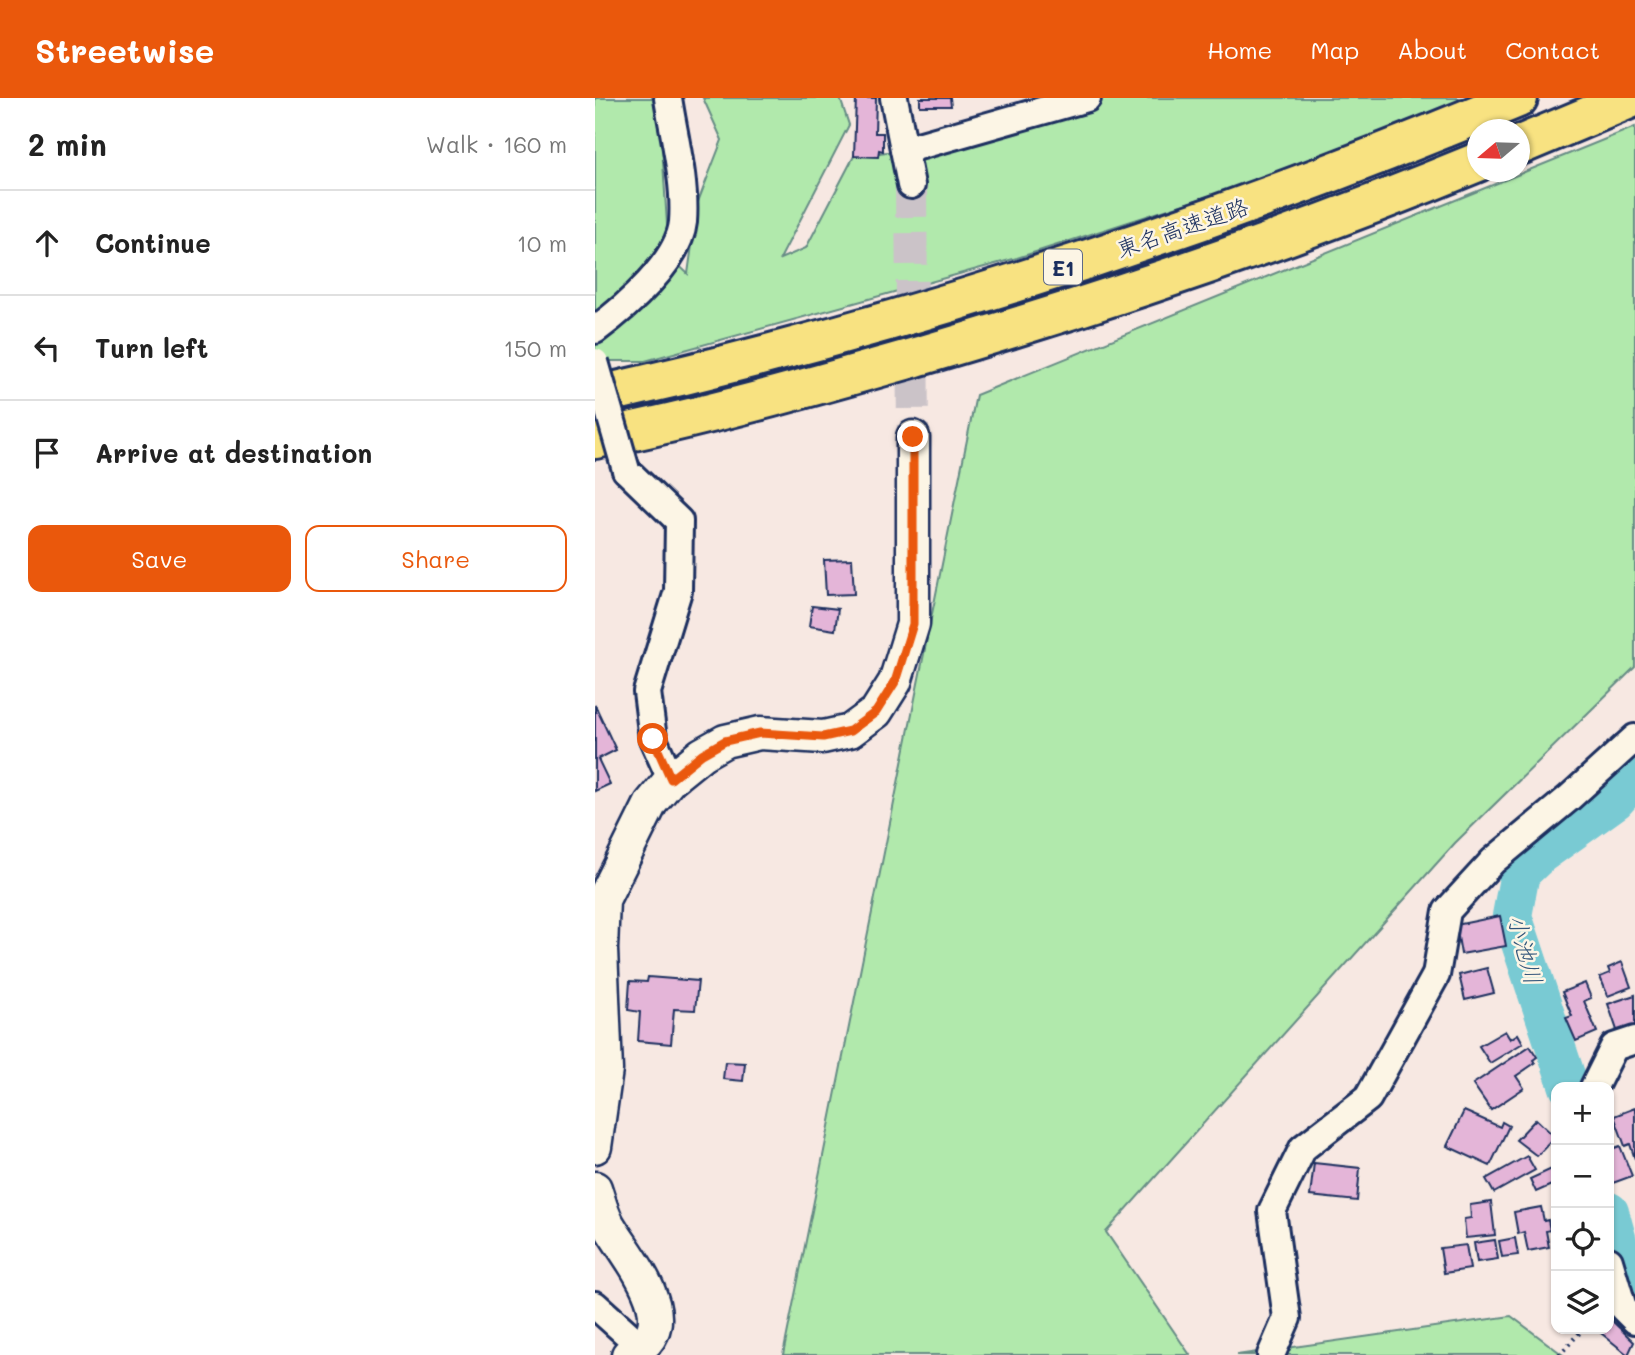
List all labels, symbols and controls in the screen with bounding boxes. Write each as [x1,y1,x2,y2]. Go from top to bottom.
text: Streetwise [35,28,214,71]
text: Home [1207,34,1272,65]
text: Map [1310,34,1359,65]
text: About [1397,34,1467,65]
text: Contact [1505,34,1600,65]
north arrow [1467,119,1530,182]
text: 2 min [28,124,107,164]
text: Walk · 160 m [426,129,567,159]
street label: 東名高速道路 [1112,190,1252,264]
icon: ahead [28,224,66,262]
text: Continue [95,226,211,260]
text: 10 m [517,228,567,258]
road number: E1 [1044,250,1082,284]
icon: left [28,329,66,367]
text: Turn left [95,331,208,365]
text: 150 m [503,333,567,363]
route end [897,421,928,452]
icon: arrive [28,434,66,472]
text: Arrive at destination [95,436,372,470]
button: Save [28,525,291,592]
button: Share [305,525,567,592]
route start [637,723,668,754]
water label: 小池川 [1502,910,1550,988]
map controls [1551,1082,1614,1334]
button: + [1551,1082,1614,1145]
button: − [1551,1145,1614,1208]
button: locate [1551,1208,1614,1271]
button: layers [1551,1271,1614,1334]

